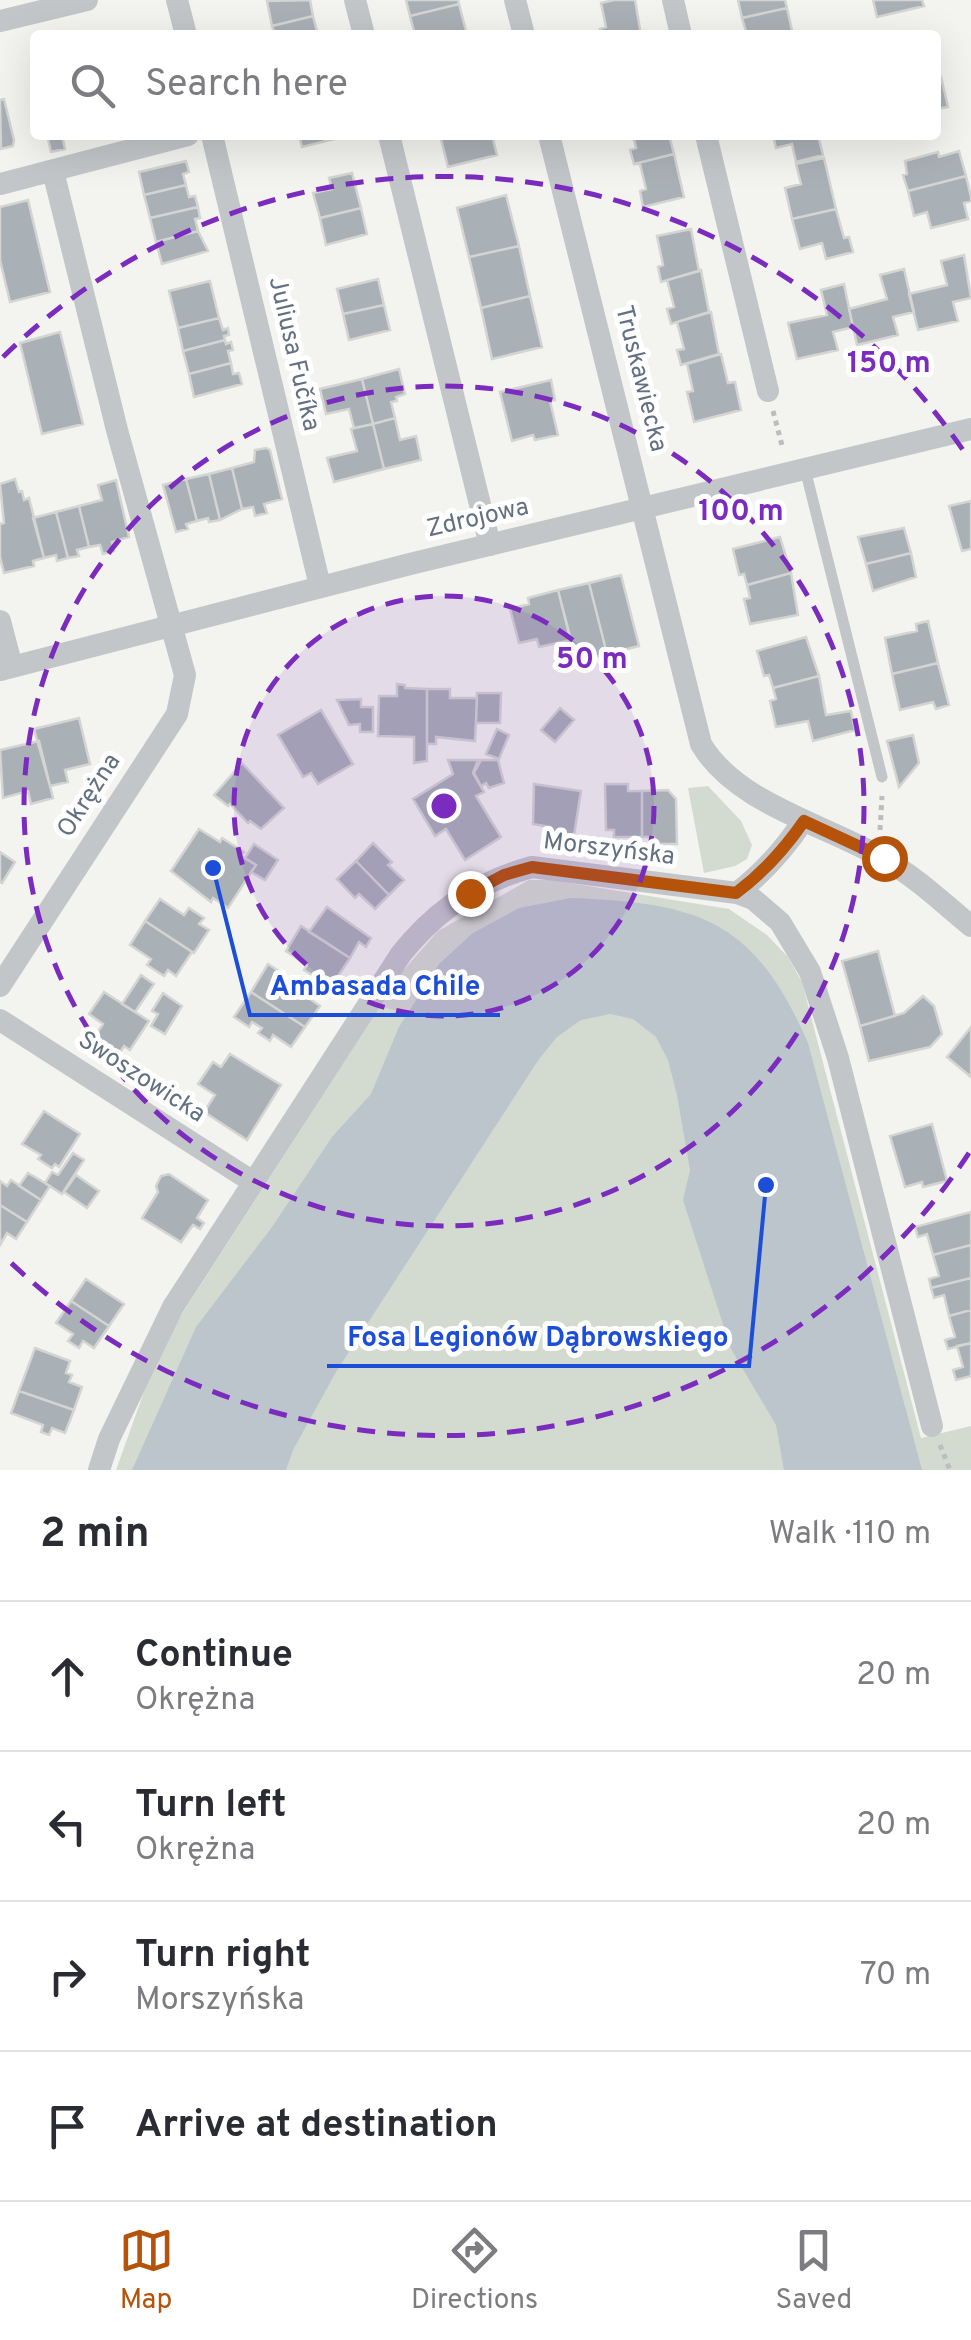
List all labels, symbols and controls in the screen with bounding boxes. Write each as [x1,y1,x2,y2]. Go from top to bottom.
search box [30,30,941,140]
icon: search [65,58,120,113]
text: Search here [145,61,348,110]
street label: Juliusa Fučíka [260,274,326,434]
street label: Truskawiecka [606,303,674,455]
text: 150 m [847,346,931,383]
street label: Zdrojowa [424,492,532,546]
text: 100 m [698,494,784,531]
text: 50 m [556,642,628,679]
street label: Okrężna [51,748,129,844]
centre of rings [426,788,462,824]
street label: Morszyńska [541,826,677,874]
route start [862,836,908,882]
route end [448,871,494,917]
callout: Ambasada Chile [250,957,500,1015]
text: Ambasada Chile [270,970,480,1006]
street label: Swoszowicka [71,1025,211,1131]
callout: Fosa Legionów Dąbrowskiego [327,1308,749,1366]
text: Fosa Legionów Dąbrowskiego [347,1321,729,1357]
text: 2 min [40,1509,150,1562]
text: Walk · 110 m [769,1515,931,1555]
text: Continue [135,1632,293,1681]
icon: ahead [40,1649,95,1704]
text: 20 m [856,1656,931,1696]
text: Okrężna [135,1681,255,1721]
text: Turn left [135,1782,287,1831]
icon: left [40,1799,95,1854]
text: 20 m [856,1806,931,1846]
text: Okrężna [135,1831,255,1871]
text: Turn right [135,1932,310,1981]
icon: right [40,1949,95,2004]
text: 70 m [860,1956,931,1996]
text: Morszyńska [135,1981,304,2021]
icon: arrive [40,2099,95,2154]
text: Arrive at destination [135,2102,498,2151]
tab: Map [119,2223,174,2319]
tab: Directions [411,2223,538,2319]
tab: Saved [775,2223,852,2319]

